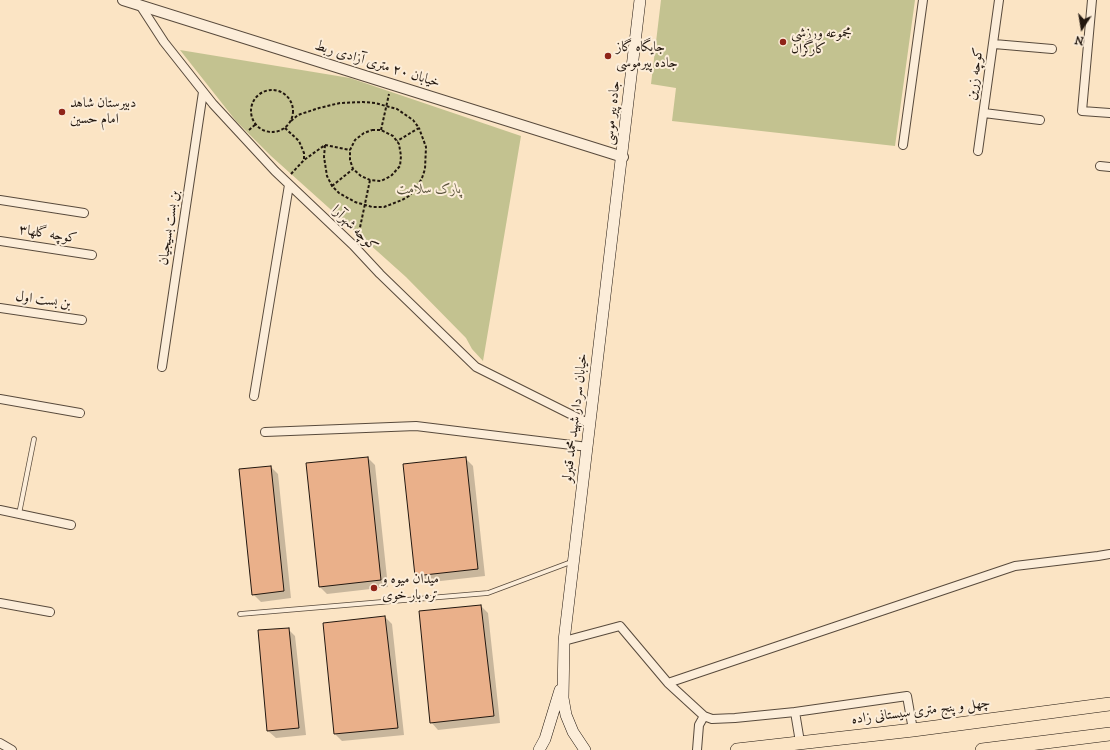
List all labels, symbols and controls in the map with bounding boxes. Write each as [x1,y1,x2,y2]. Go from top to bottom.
north arrow [1062,8,1102,48]
place label: مجموعه ورزشی کارگران [791,26,852,58]
text: N [1074,32,1085,48]
marker: مجموعه ورزشی کارگران [778,37,788,47]
street label: خیابان ۲۰ متری آزادی ربط [312,38,442,92]
place label: جایگاه گاز جاده پیرموسی [616,40,678,72]
street label: کوچه زرین [964,47,988,101]
marker: جایگاه گاز جاده پیرموسی [603,51,613,61]
street label: جاده پیر موسی [601,80,625,146]
place label: دبیرستان شاهد امام حسین [70,96,136,128]
marker: دبیرستان شاهد امام حسین [57,107,67,117]
park label: پارک سلامت [397,182,461,198]
street label: بن بست بسیجیان [156,189,184,267]
street label: کوچه شهرآرا [327,202,381,256]
street label: کوچه گلها۳ [18,222,78,248]
street label: بن بست اول [14,289,72,313]
street label: خیابان سردار شهید محمد قنبرلو [560,353,592,483]
place label: میدان میوه و تره بار خوی [382,572,439,604]
marker: میدان میوه و تره بار خوی [369,583,379,593]
street label: چهل و پنج متری سیستانی زاده [851,695,991,729]

